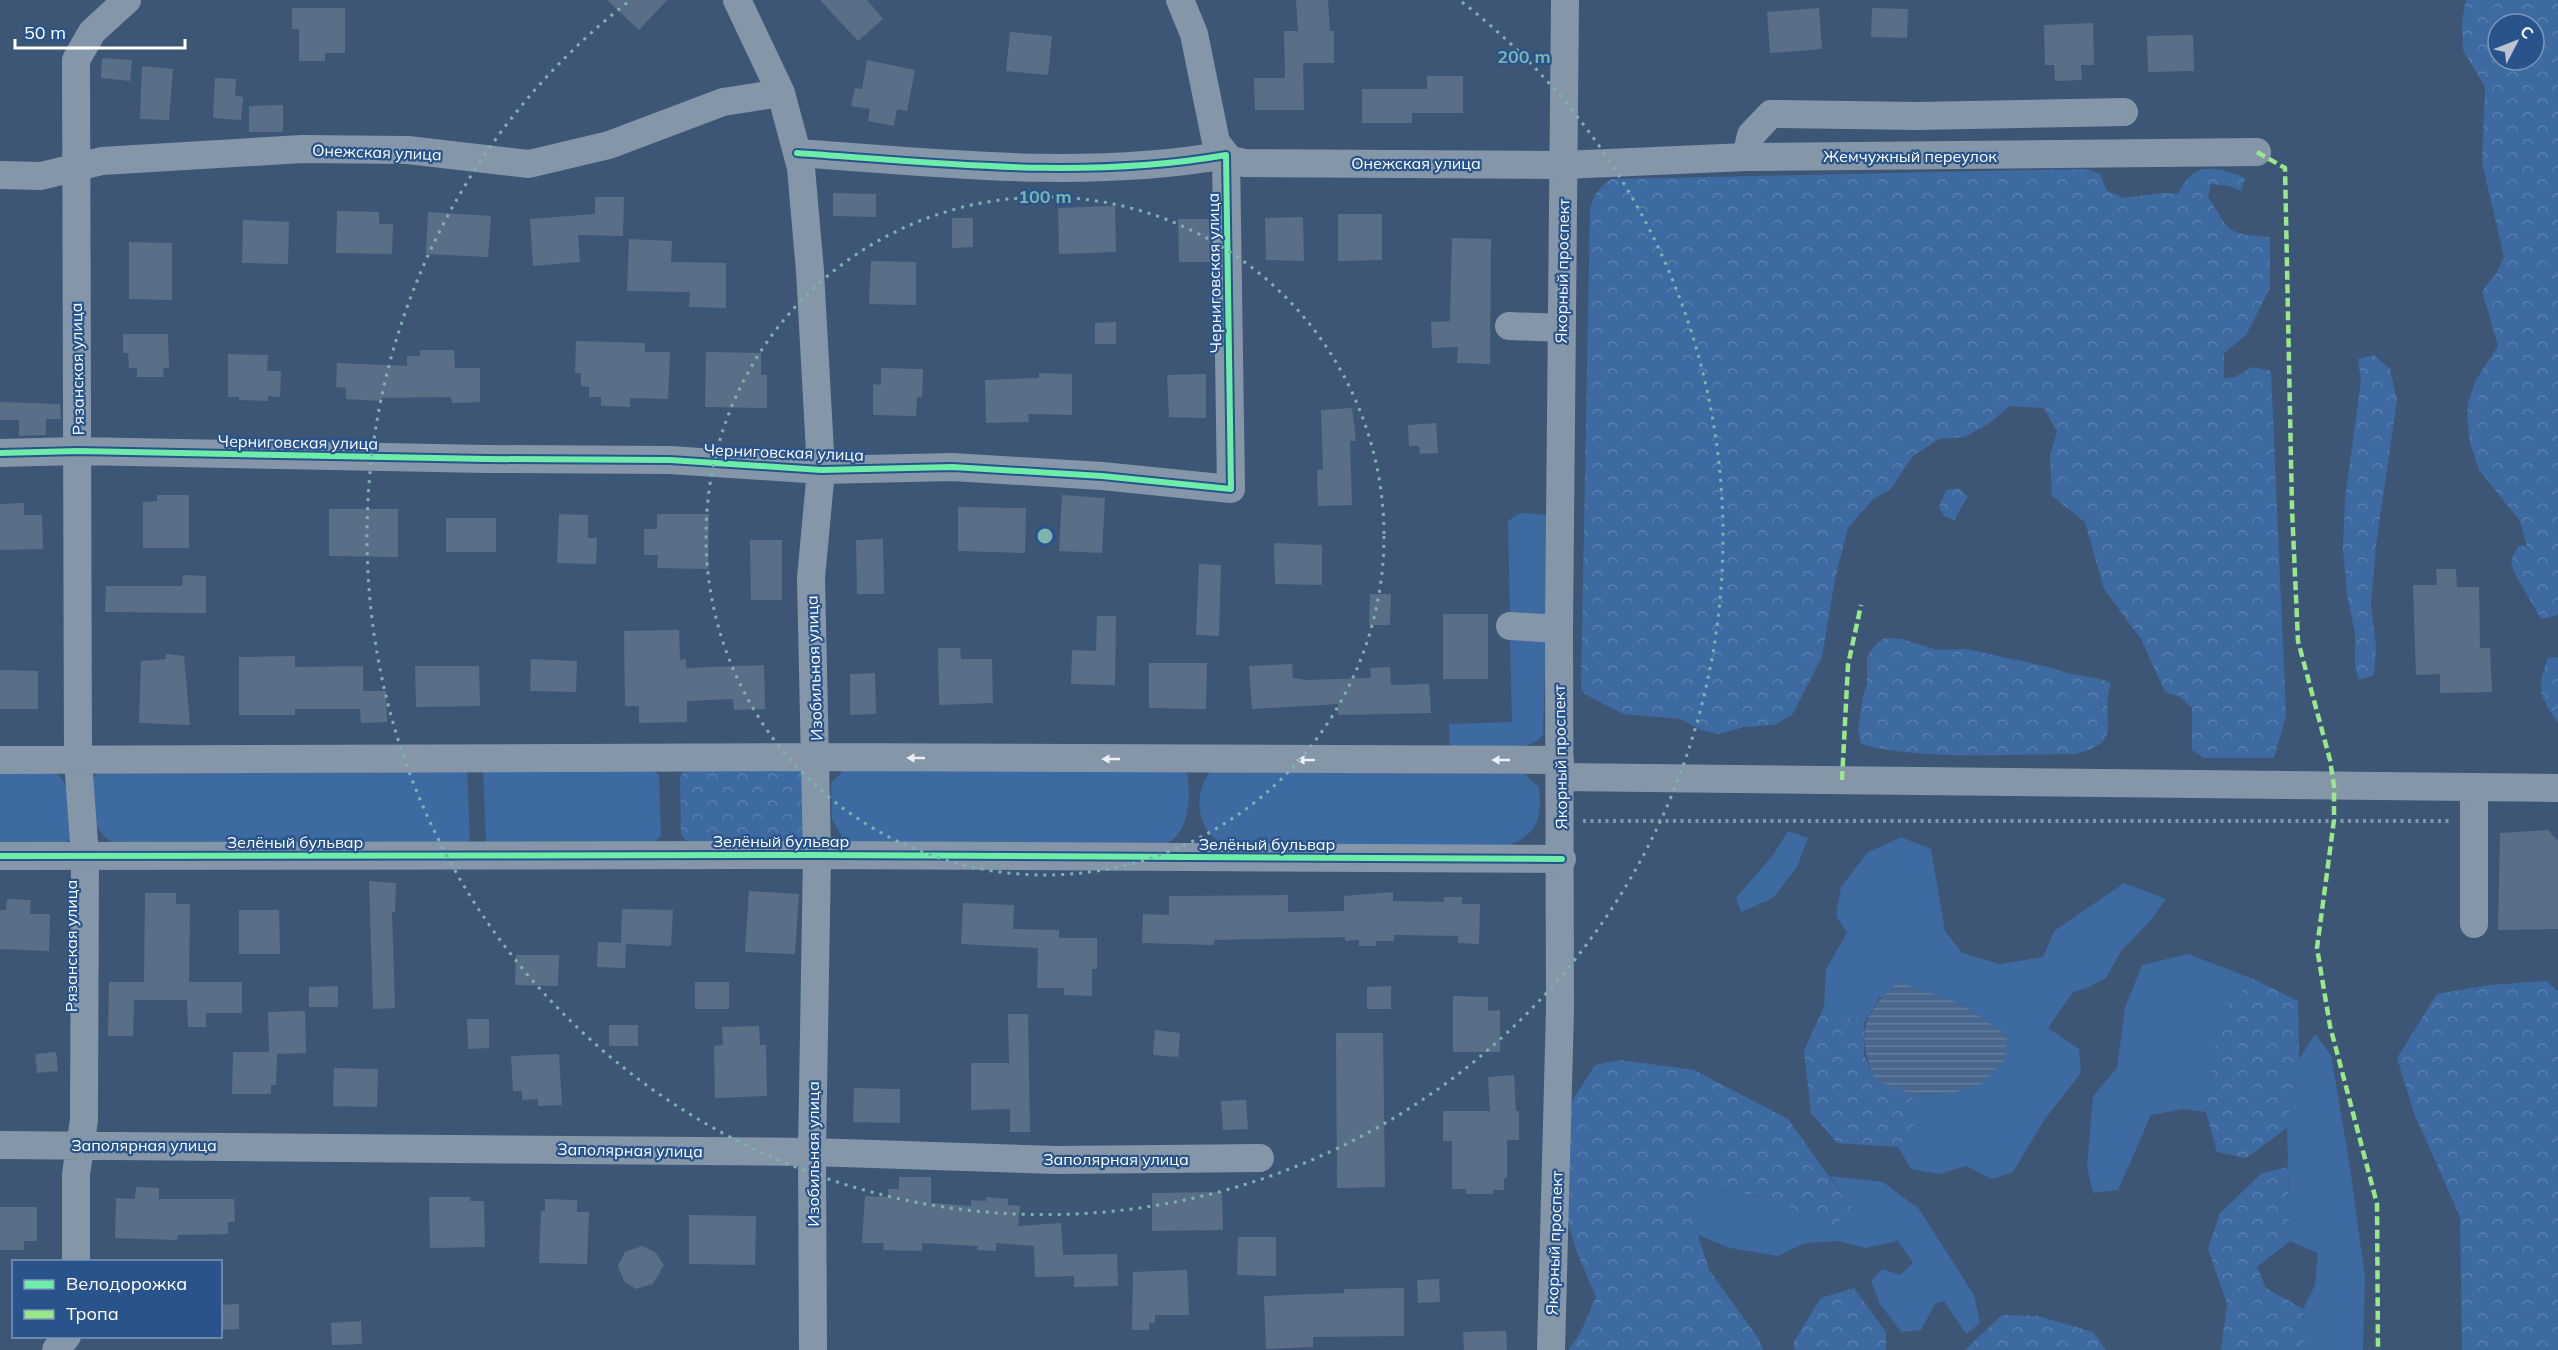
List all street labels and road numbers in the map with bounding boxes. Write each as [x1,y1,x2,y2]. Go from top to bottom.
street label: Онежская улица [312,140,442,164]
street label: Жемчужный переулок [1823,146,1997,166]
street label: Онежская улица [1351,153,1481,173]
street label: Черниговская улица [1203,193,1225,353]
street label: Якорный проспект [1551,198,1573,344]
street label: Рязанская улица [66,302,88,436]
street label: Черниговская улица [218,431,378,453]
street label: Черниговская улица [704,439,864,465]
street label: Изобильная улица [801,595,827,741]
street label: Якорный проспект [1549,684,1571,830]
street label: Зелёный бульвар [713,831,849,851]
street label: Зелёный бульвар [227,832,363,852]
street label: Зелёный бульвар [1199,834,1335,854]
street label: Рязанская улица [61,880,81,1012]
street label: Изобильная улица [803,1081,823,1227]
street label: Заполярная улица [71,1135,217,1155]
street label: Заполярная улица [557,1139,703,1161]
street label: Заполярная улица [1043,1149,1189,1169]
street label: Якорный проспект [1541,1170,1567,1316]

